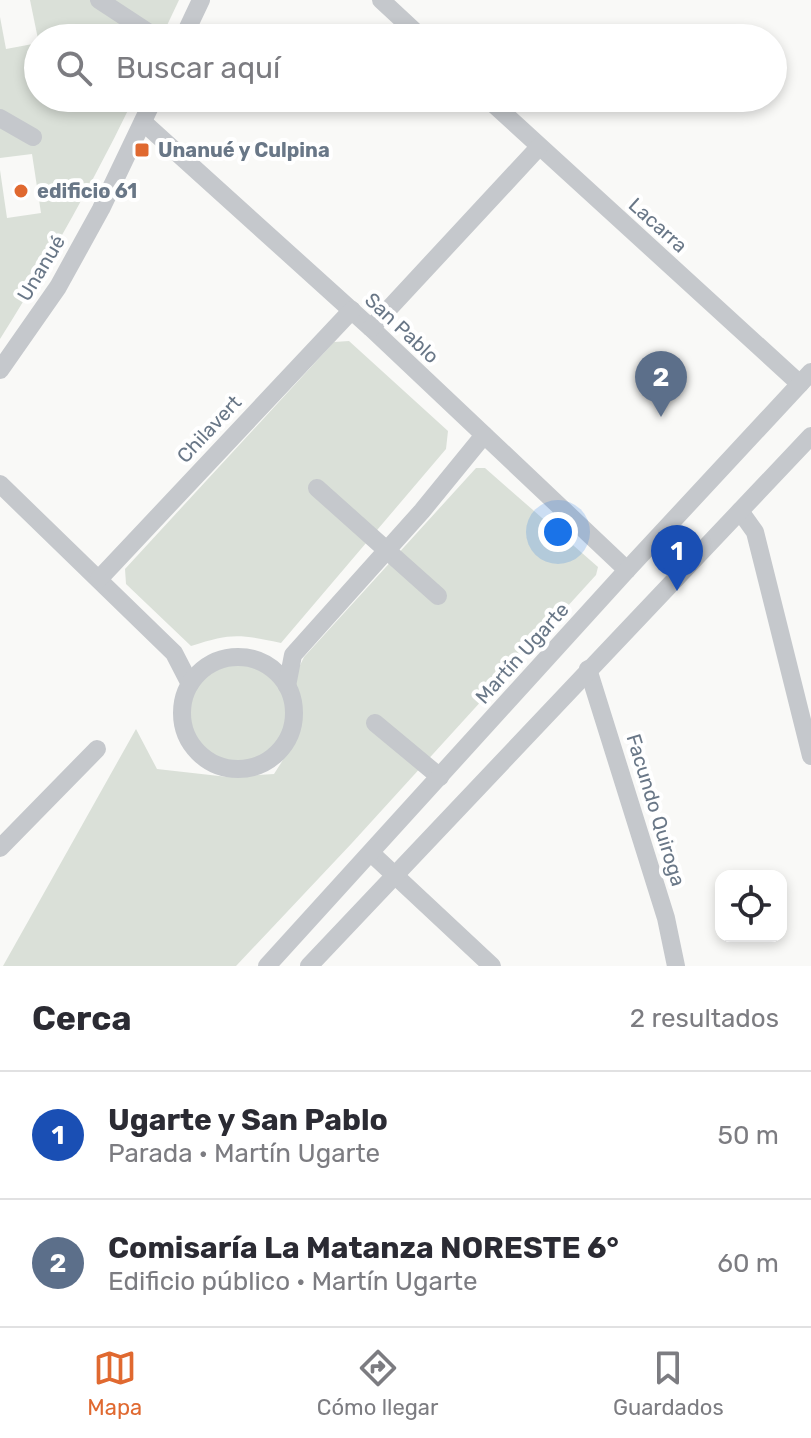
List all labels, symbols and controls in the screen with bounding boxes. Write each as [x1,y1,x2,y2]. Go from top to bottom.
search box [24,24,787,112]
icon: search [52,46,96,90]
text: Buscar aquí [116,50,280,86]
place label: Unanué y Culpina [158,138,330,162]
marker: Unanué y Culpina [133,141,151,159]
place label: edificio 61 [37,179,137,203]
marker: edificio 61 [12,182,30,200]
street label: Lacarra [624,193,692,257]
street label: Unanué [12,231,70,305]
street label: San Pablo [360,288,444,368]
pin: 2 [635,351,687,417]
street label: Chilavert [172,390,246,468]
your location [538,512,578,552]
pin: 1 [651,525,703,591]
street label: Martín Ugarte [470,597,574,709]
street label: Facundo Quiroga [621,731,691,889]
map controls [715,870,787,942]
button: locate [715,870,787,942]
text: Cerca [32,998,131,1039]
text: 2 resultados [630,1003,779,1034]
text: Ugarte y San Pablo [108,1102,388,1138]
text: 1 [52,1120,64,1151]
text: 50 m [718,1120,779,1151]
text: Parada · Martín Ugarte [108,1138,380,1169]
text: Comisaría La Matanza NORESTE 6° [108,1230,619,1266]
text: 2 [50,1248,66,1279]
text: 60 m [717,1248,779,1279]
text: Edificio público · Martín Ugarte [108,1266,478,1297]
tab: Mapa [87,1346,142,1421]
tab: Cómo llegar [317,1346,438,1421]
tab: Guardados [613,1346,724,1421]

